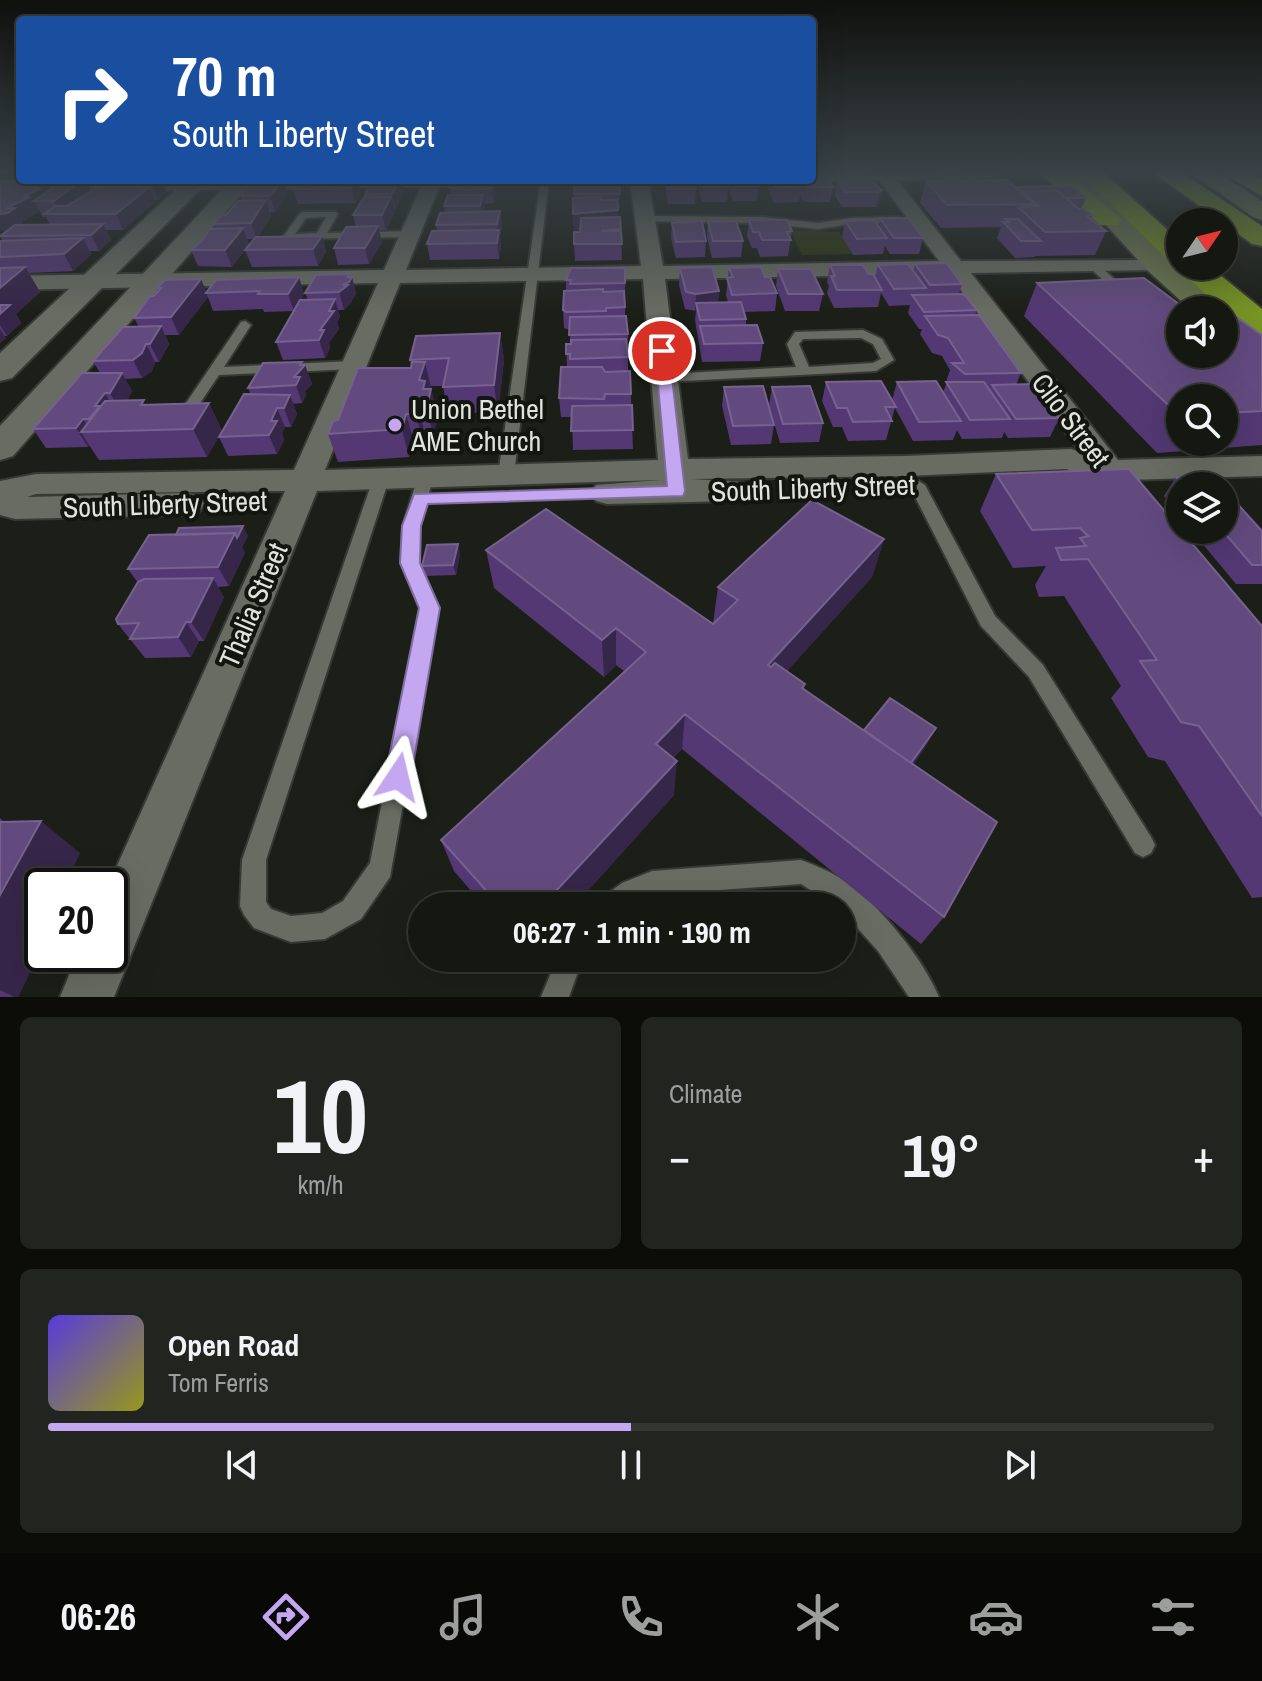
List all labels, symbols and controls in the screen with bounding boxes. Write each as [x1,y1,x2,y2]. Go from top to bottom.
text: 70 m [172,38,277,113]
icon: right [40,48,144,152]
text: South Liberty Street [172,110,435,158]
north arrow [1166,208,1238,280]
map controls [1166,208,1238,544]
button: sound [1166,296,1238,368]
pin [628,317,696,385]
icon: arrive [640,329,684,373]
street label: Clio Street [1023,365,1119,475]
button: search [1166,384,1238,456]
place label: Union Bethel AME Church [410,390,544,460]
marker: Union Bethel AME Church [386,416,404,434]
street label: South Liberty Street [710,465,916,511]
button: layers [1166,472,1238,544]
street label: South Liberty Street [62,481,268,527]
street label: Thalia Street [210,537,296,673]
position arrow [356,735,440,819]
speed limit sign: 20 [24,868,128,972]
text: 06:27 · 1 min · 190 m [513,912,751,952]
text: 10 [273,1045,368,1185]
text: Climate [669,1076,742,1111]
text: 19° [902,1115,981,1196]
text: − [669,1126,690,1186]
text: + [1193,1126,1214,1186]
text: km/h [297,1167,344,1202]
text: Open Road [168,1325,299,1365]
text: Tom Ferris [168,1365,269,1400]
icon: previous [220,1443,264,1487]
icon: pause [609,1443,653,1487]
icon: next [998,1443,1042,1487]
icon: directions [258,1589,314,1645]
icon: music [435,1589,491,1645]
icon: phone [613,1589,669,1645]
icon: climate [790,1589,846,1645]
icon: car [968,1589,1024,1645]
icon: filters [1145,1589,1201,1645]
text: 06:26 [61,1593,136,1641]

